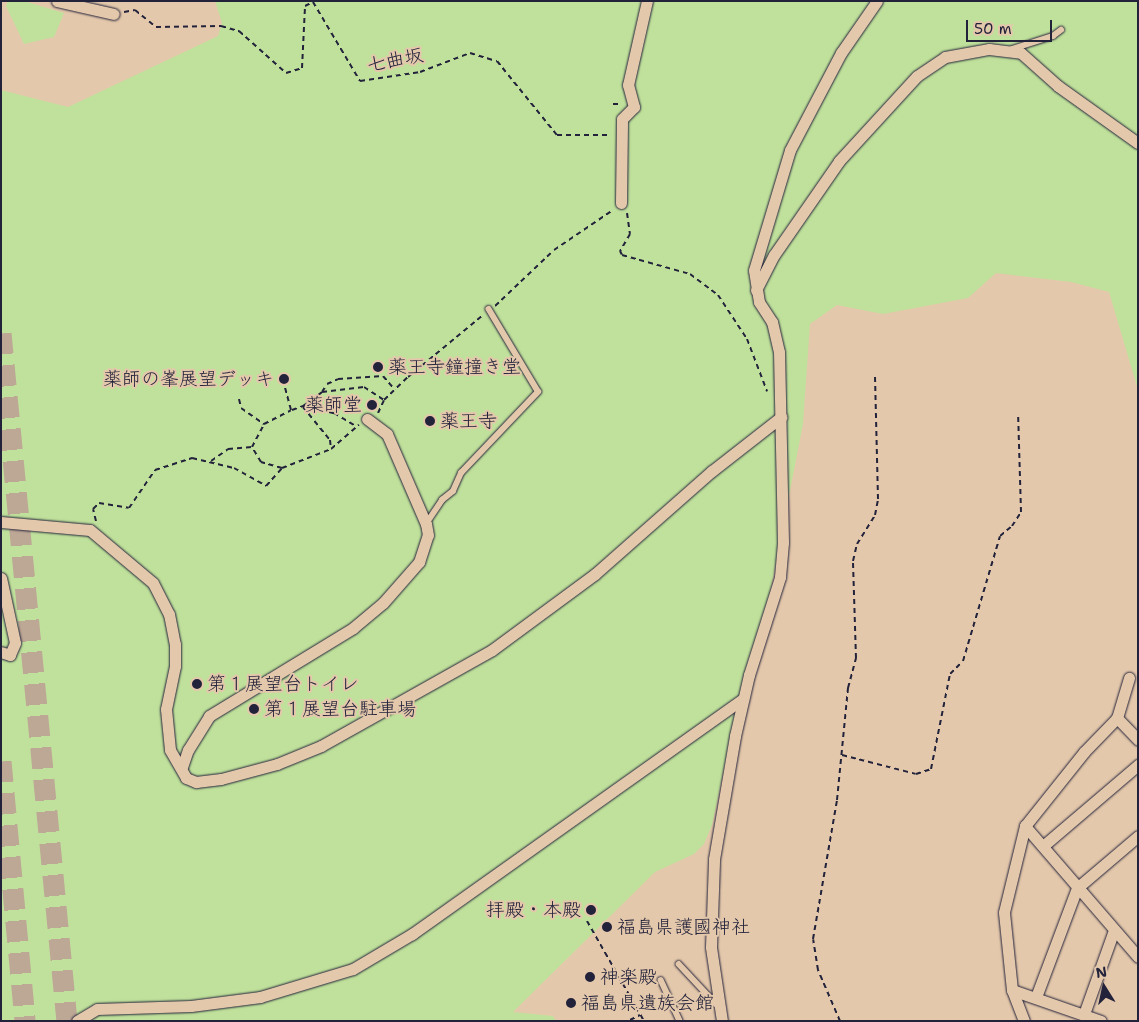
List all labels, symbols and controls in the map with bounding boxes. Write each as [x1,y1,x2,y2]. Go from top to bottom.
scale bar [969,10,1055,42]
text: 50 m [974,19,1012,39]
street label: 七曲坂 [365,43,425,77]
place label: 薬王寺鐘撞き堂 [388,356,521,378]
marker: 薬王寺鐘撞き堂 [372,361,384,373]
place label: 薬師の峯展望デッキ [103,368,274,390]
marker: 薬師の峯展望デッキ [278,373,290,385]
place label: 薬師堂 [305,394,362,416]
marker: 薬師堂 [366,399,378,411]
place label: 薬王寺 [440,410,497,432]
marker: 薬王寺 [424,415,436,427]
place label: 第１展望台トイレ [207,673,359,695]
marker: 第１展望台トイレ [191,678,203,690]
place label: 第１展望台駐車場 [264,698,416,720]
marker: 第１展望台駐車場 [248,703,260,715]
place label: 拝殿・本殿 [486,899,581,921]
marker: 拝殿・本殿 [585,904,597,916]
place label: 福島県護國神社 [617,916,750,938]
marker: 福島県護國神社 [601,921,613,933]
north arrow [1079,962,1129,1012]
text: N [1094,962,1108,982]
place label: 神楽殿 [600,966,657,988]
marker: 神楽殿 [584,971,596,983]
place label: 福島県遺族会館 [581,992,714,1014]
marker: 福島県遺族会館 [565,997,577,1009]

